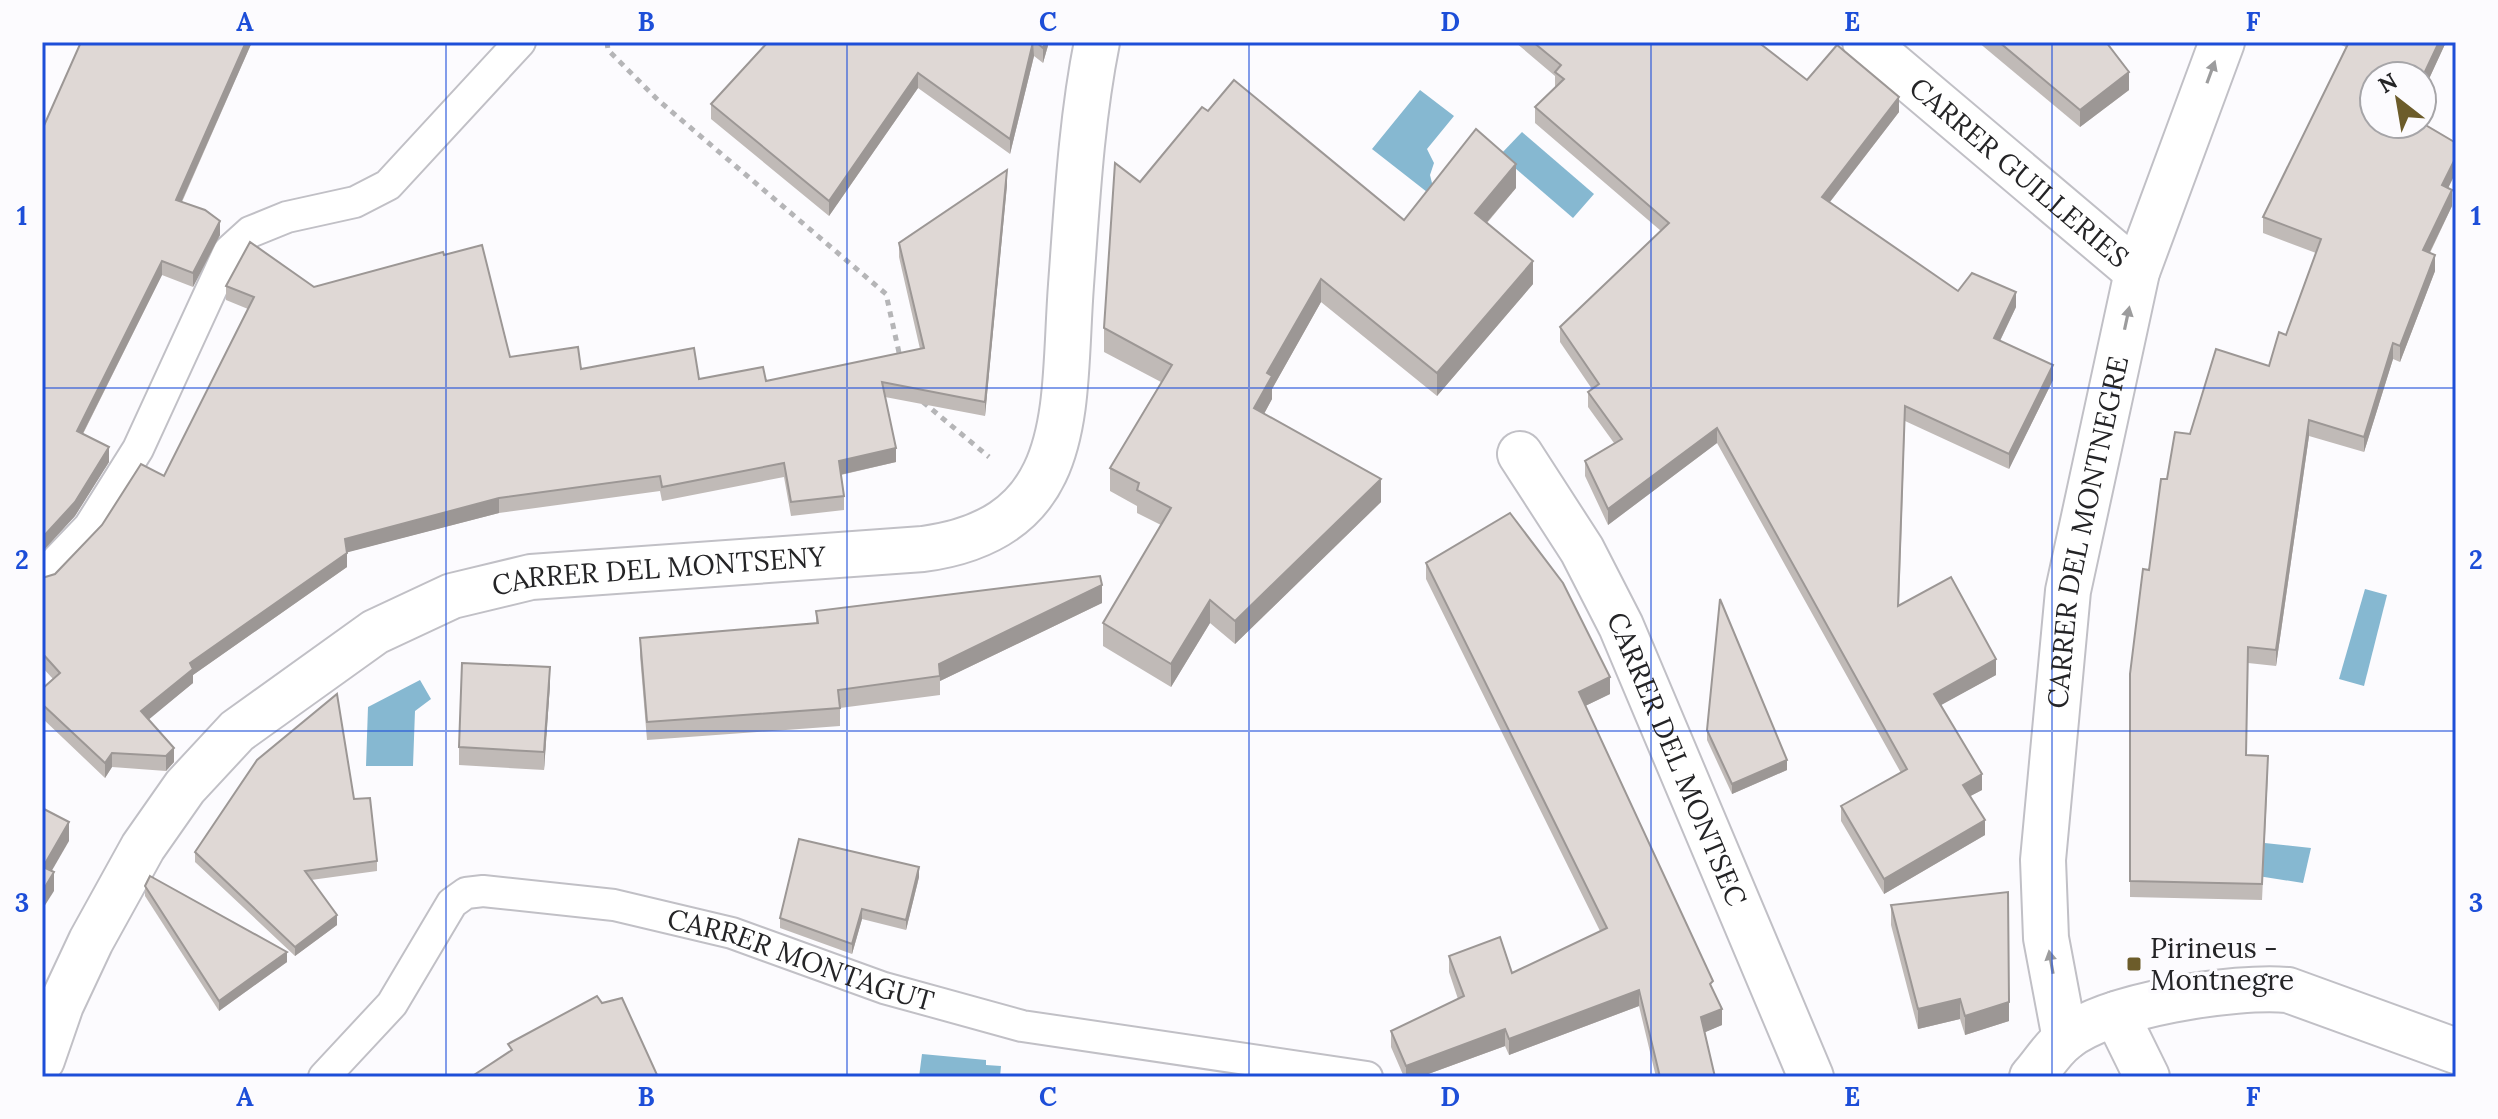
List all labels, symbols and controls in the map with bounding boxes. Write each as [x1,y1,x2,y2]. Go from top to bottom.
text: A [236,5,254,38]
text: B [637,5,655,38]
text: C [1039,5,1057,38]
text: D [1440,5,1460,38]
text: E [1844,5,1860,38]
text: F [2246,5,2261,38]
one-way arrow [2205,60,2218,84]
north arrow [2358,60,2438,140]
text: N [2373,66,2402,99]
street label: CARRER GUILLERIES [1902,69,2136,275]
text: 1 [17,199,27,232]
text: 1 [2471,199,2481,232]
one-way arrow [2121,305,2134,330]
street label: CARRER DEL MONTNEGRE [2039,353,2136,710]
street label: CARRER DEL MONTSENY [488,538,828,604]
text: 2 [15,543,29,576]
text: 2 [2469,543,2483,576]
street label: CARRER DEL MONTSEC [1599,606,1755,911]
text: 3 [15,886,29,919]
text: 3 [2469,886,2483,919]
street label: CARRER MONTAGUT [664,900,938,1019]
place label: Pirineus - Montnegre [2150,930,2294,998]
one-way arrow [2044,949,2056,974]
marker: Pirineus - Montnegre [2125,955,2143,973]
text: A [236,1080,254,1113]
text: B [637,1080,655,1113]
text: C [1039,1080,1057,1113]
text: D [1440,1080,1460,1113]
text: E [1844,1080,1860,1113]
text: F [2246,1080,2261,1113]

